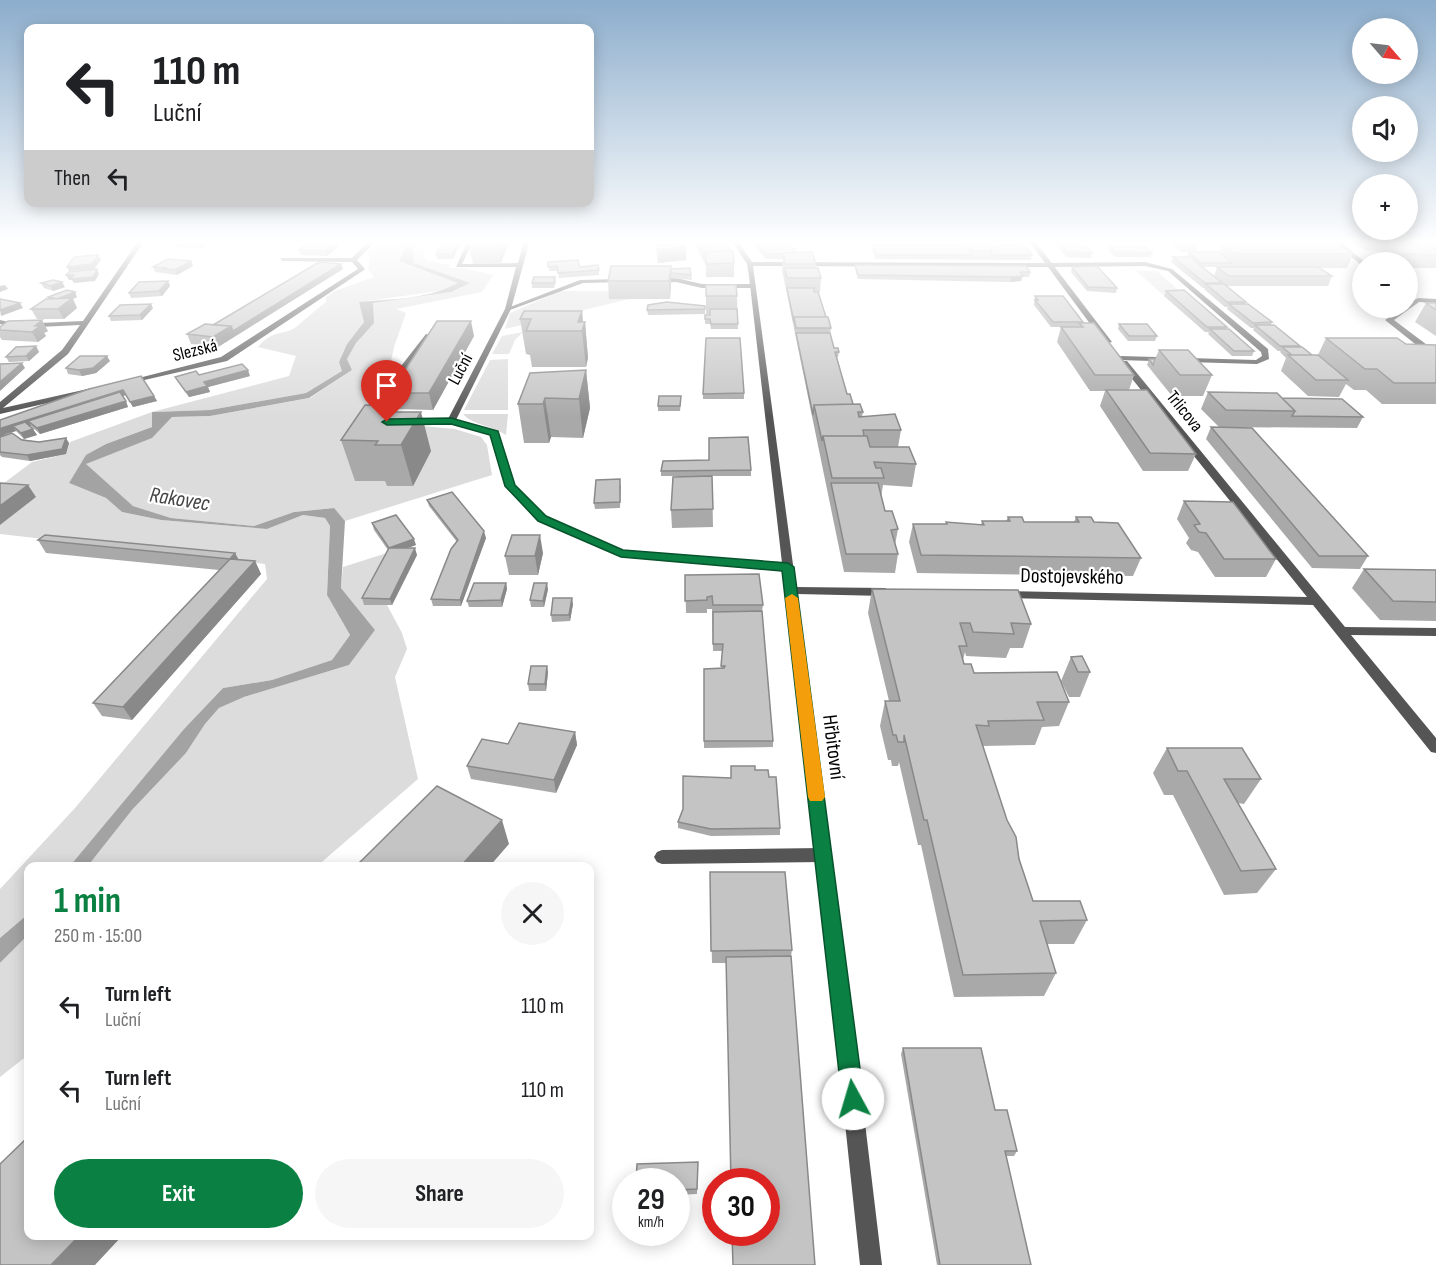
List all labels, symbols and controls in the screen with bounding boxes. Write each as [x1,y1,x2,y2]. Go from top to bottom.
north arrow [1352,18,1418,84]
map controls [1352,18,1418,318]
text: 110 m [153,46,240,97]
icon: left [54,48,132,126]
button: sound [1352,96,1418,162]
text: Luční [153,97,201,129]
icon: left [102,162,135,195]
text: Then [54,165,90,192]
button: + [1352,174,1418,240]
button: − [1352,252,1418,318]
street label: Slezská [171,335,220,366]
street label: Luční [444,349,478,388]
pin [361,360,412,422]
icon: arrive [370,369,403,402]
street label: Trlicova [1162,387,1207,436]
water label: Rakovec [148,481,212,518]
street label: Dostojevského [1020,563,1124,590]
street label: Hřbitovní [817,713,850,781]
text: 1 min [54,880,121,923]
button: close [501,882,564,945]
text: 250 m · 15:00 [54,924,142,948]
text: Turn left [105,981,171,1008]
icon: left [54,990,87,1023]
text: 110 m [521,993,564,1020]
text: Luční [105,1008,141,1032]
text: Turn left [105,1065,171,1092]
position arrow [821,1067,885,1131]
icon: left [54,1074,87,1107]
text: 110 m [521,1077,564,1104]
text: Luční [105,1092,141,1116]
button: Exit [54,1159,303,1228]
button: Share [315,1159,564,1228]
speed limit sign: 30 [702,1168,780,1246]
text: 29 [637,1182,665,1218]
text: km/h [638,1213,664,1232]

